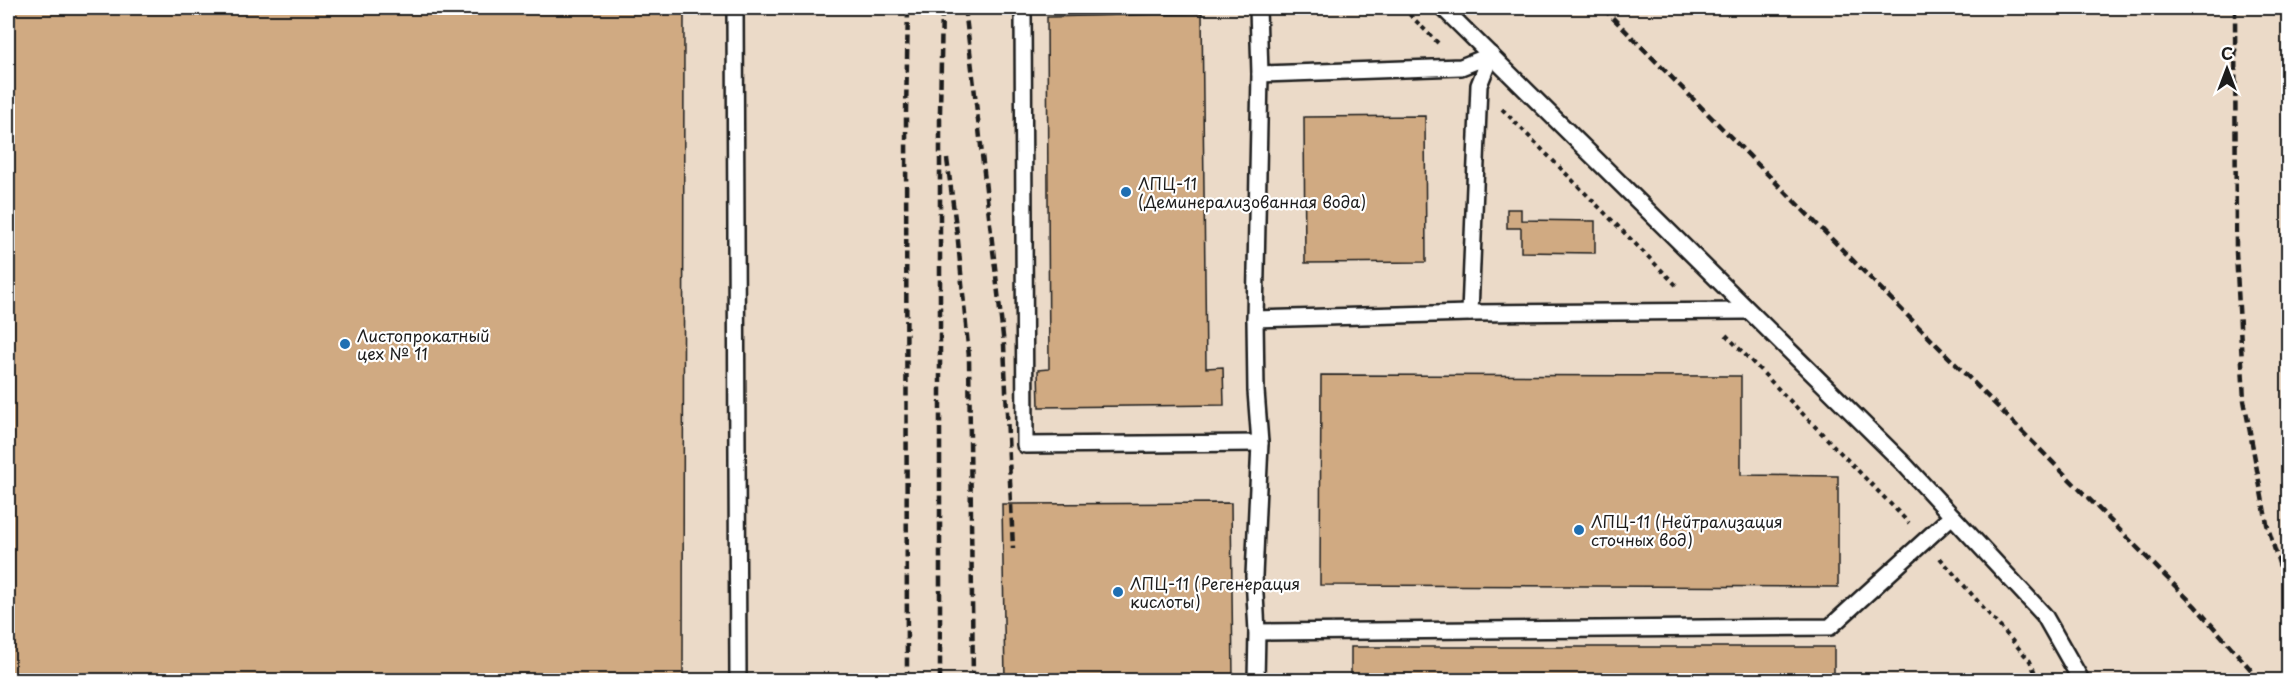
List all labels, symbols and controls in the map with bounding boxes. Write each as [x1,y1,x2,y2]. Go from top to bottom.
north arrow [2197,39,2257,99]
text: С [2221,41,2233,65]
place label: ЛПЦ-11 (Деминерализованная вода) [1138,171,1366,213]
marker: ЛПЦ-11 (Деминерализованная вода) [1119,185,1133,199]
place label: Листопрокатный цех № 11 [357,323,490,365]
marker: Листопрокатный цех № 11 [338,337,352,351]
place label: ЛПЦ-11 (Нейтрализация сточных вод) [1591,509,1783,551]
marker: ЛПЦ-11 (Нейтрализация сточных вод) [1572,523,1586,537]
place label: ЛПЦ-11 (Регенерация кислоты) [1130,571,1300,613]
marker: ЛПЦ-11 (Регенерация кислоты) [1111,585,1125,599]

